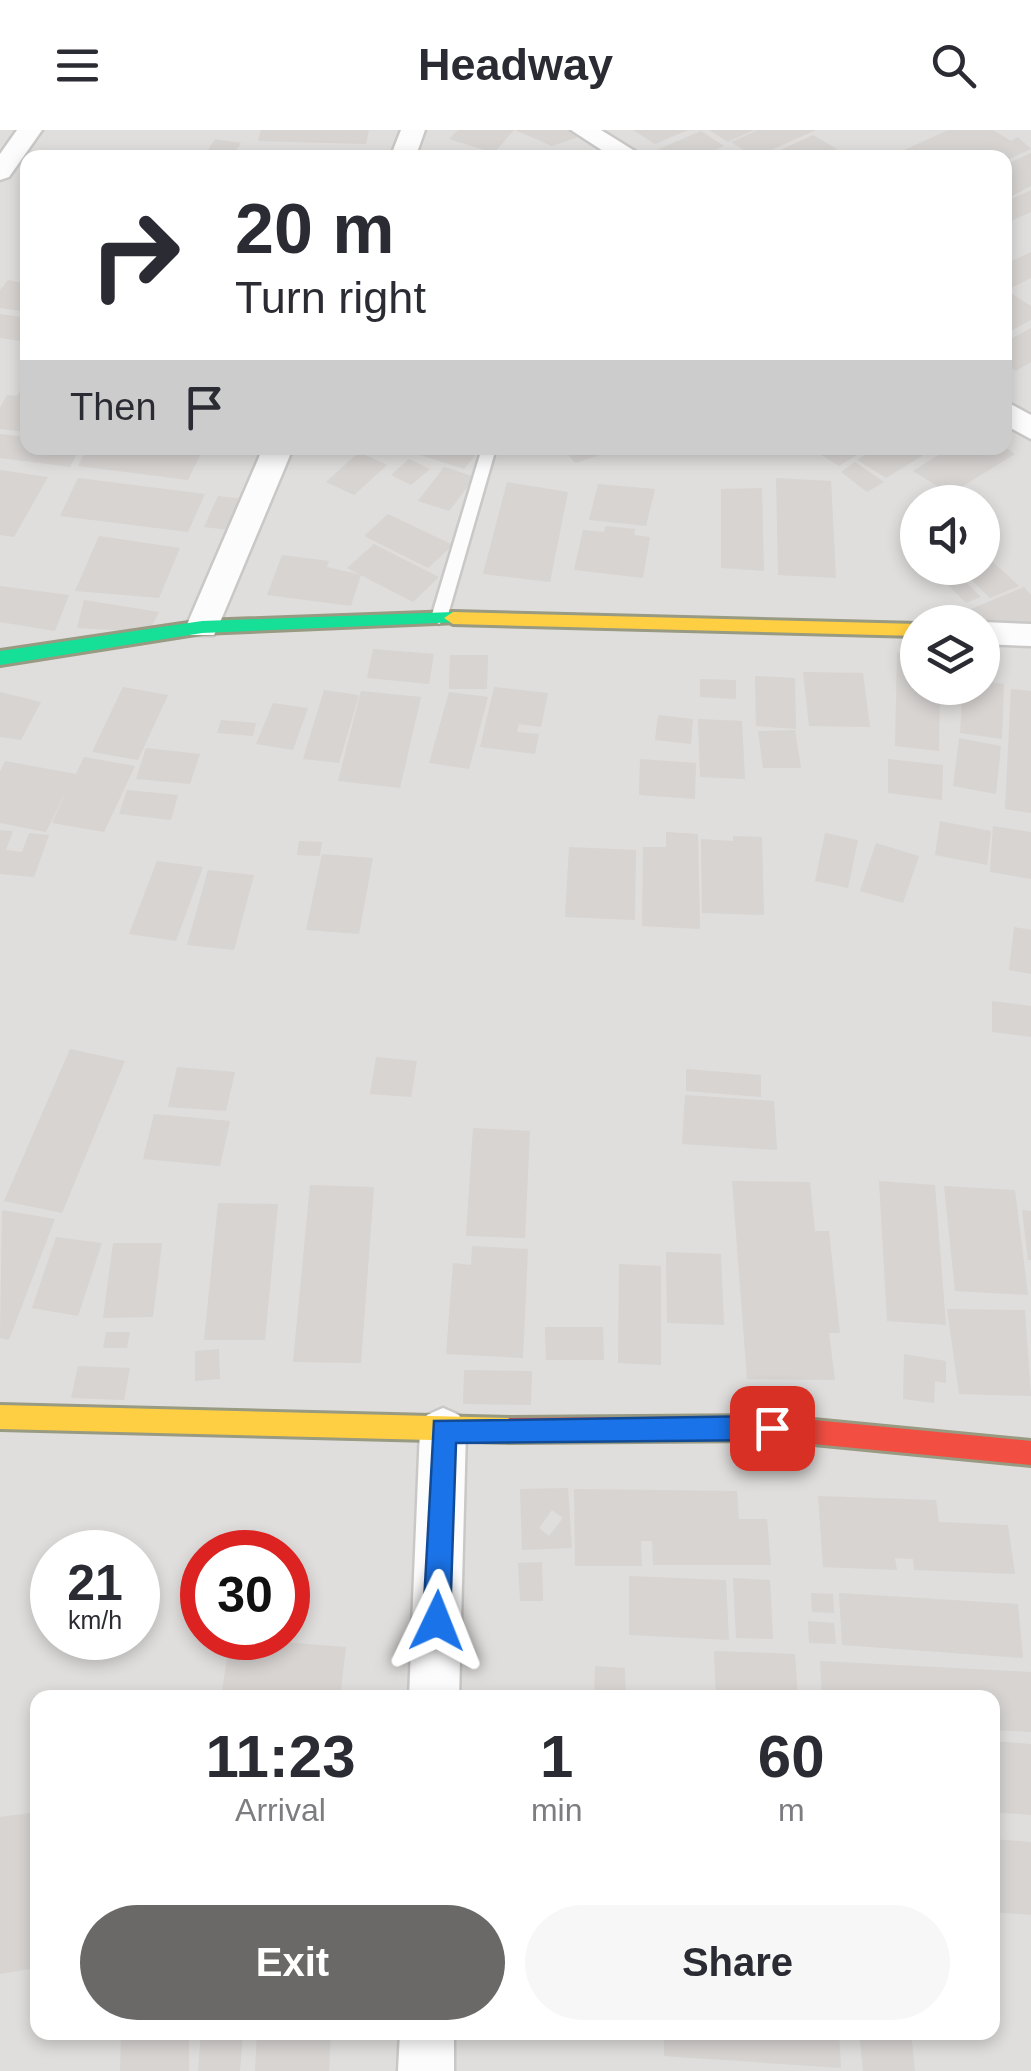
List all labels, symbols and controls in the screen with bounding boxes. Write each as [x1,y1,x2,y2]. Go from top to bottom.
icon: menu [50,38,105,93]
icon: search [926,38,981,93]
text: Headway [418,39,613,90]
icon: right [70,190,200,320]
text: 20 m [235,190,395,268]
text: Turn right [235,272,426,323]
icon: arrive [177,380,232,435]
text: Then [70,386,157,428]
map controls [900,485,1000,705]
button: sound [900,485,1000,585]
button: layers [900,605,1000,705]
pin [730,1386,815,1471]
icon: arrive [745,1401,800,1456]
speed limit sign: 30 [180,1530,310,1660]
text: 21 [67,1555,123,1611]
position arrow [385,1569,489,1673]
text: km/h [68,1606,122,1634]
text: 11:23 [205,1723,356,1790]
text: 1 [540,1723,573,1790]
text: 60 [758,1723,825,1790]
text: Arrival [235,1792,326,1828]
text: min [531,1792,582,1828]
text: m [778,1792,805,1828]
button: Exit [80,1905,505,2020]
button: Share [525,1905,950,2020]

